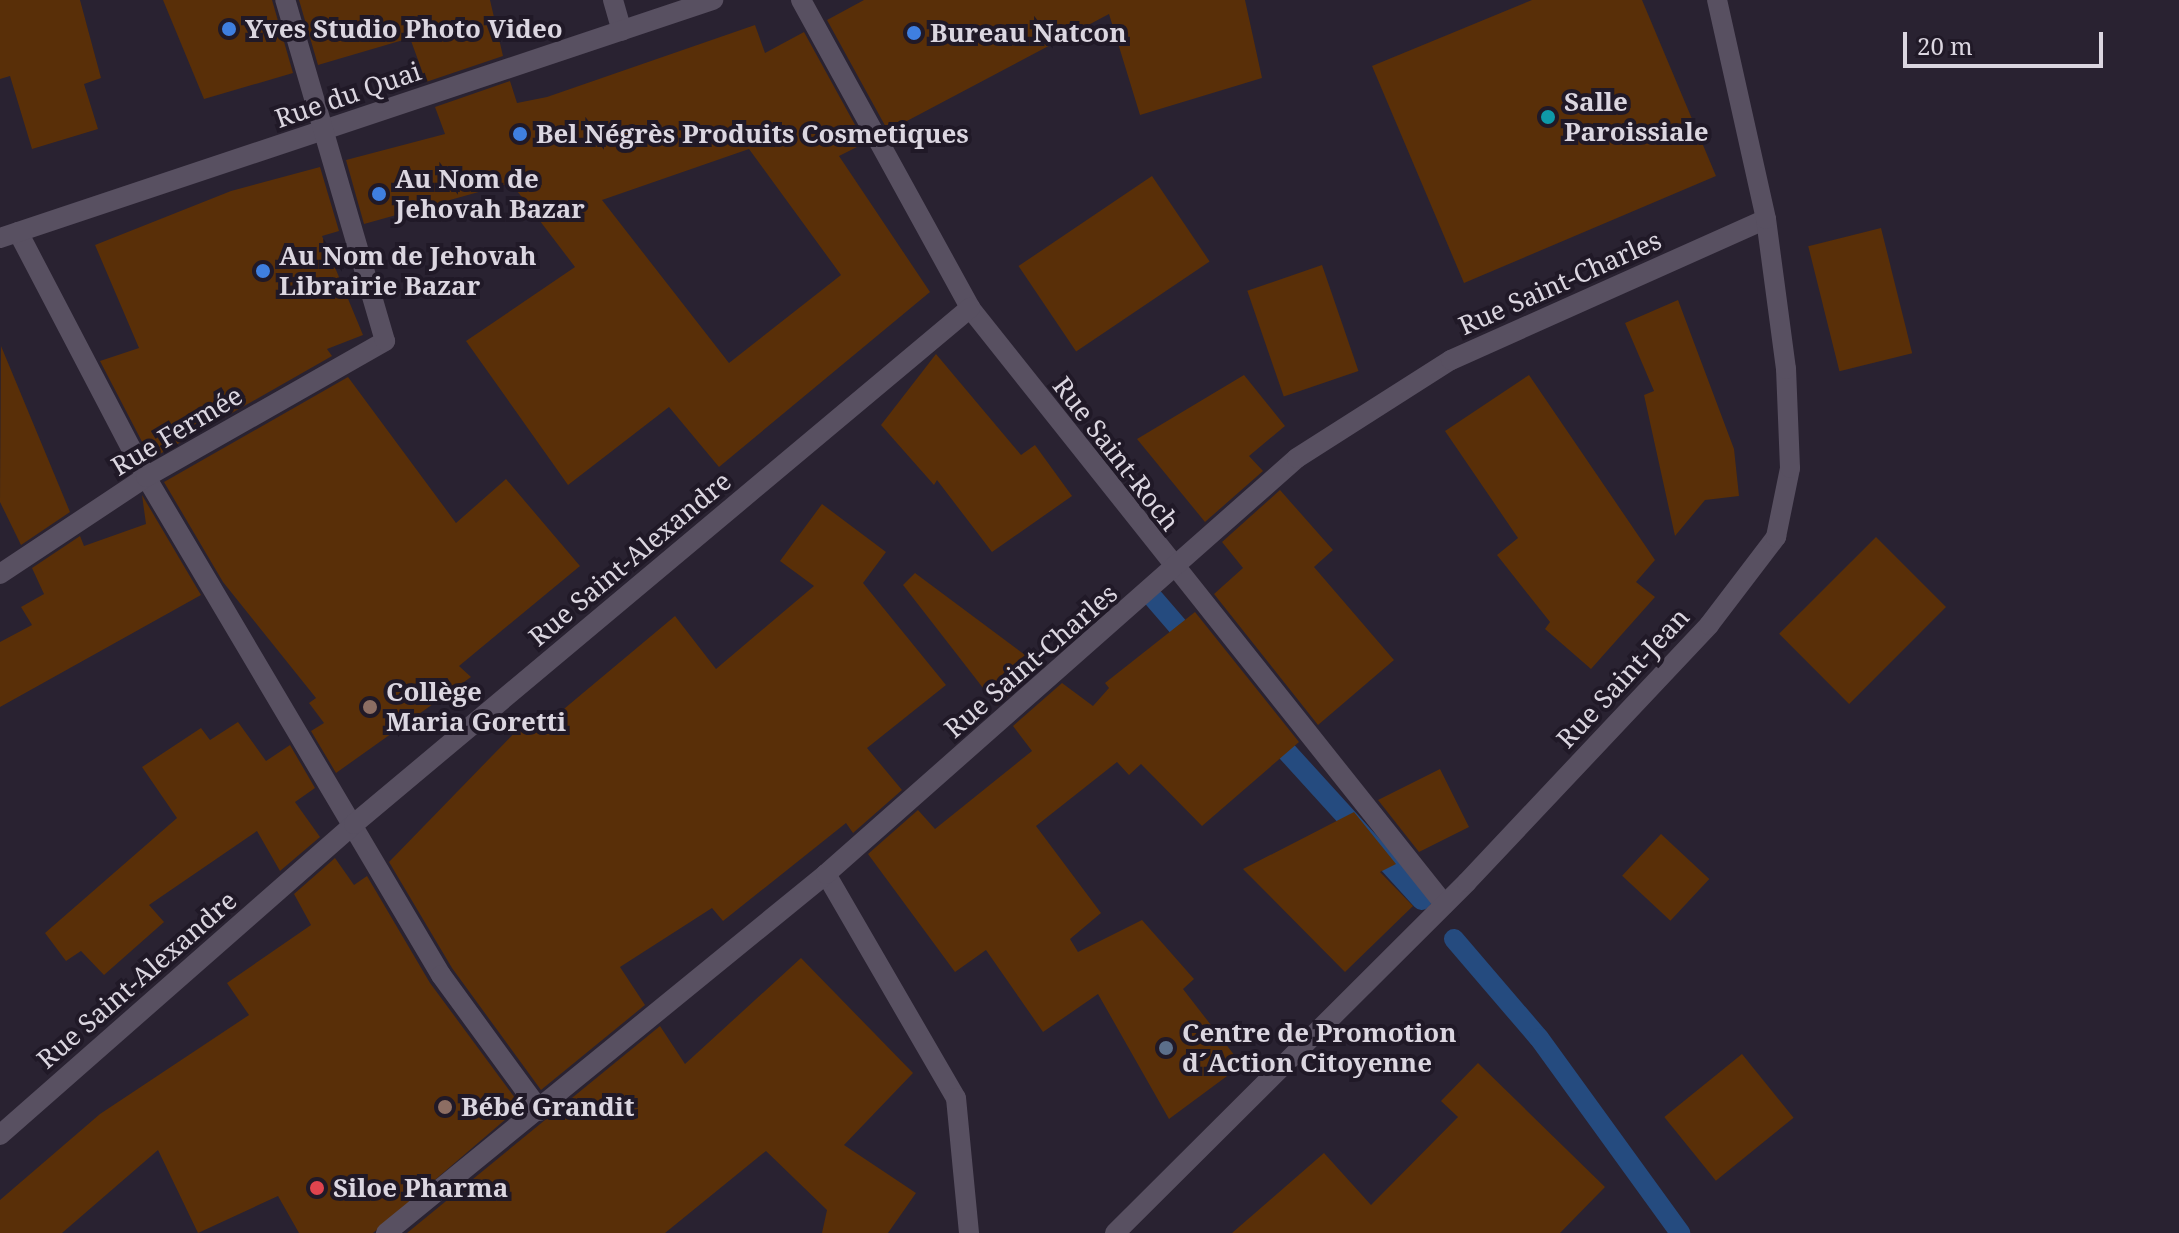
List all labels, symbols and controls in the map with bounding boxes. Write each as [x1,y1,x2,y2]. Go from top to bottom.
place label: Yves Studio Photo Video [245,13,563,45]
scale bar [1907,16,2107,66]
place label: Bureau Natcon [930,17,1127,49]
marker: Yves Studio Photo Video [220,20,238,38]
marker: Bureau Natcon [905,24,923,42]
text: 20 m [1917,29,1973,62]
street label: Rue du Quai [271,55,425,135]
place label: Salle Paroissiale [1564,86,1709,148]
marker: Salle Paroissiale [1539,108,1557,126]
place label: Bel Négrès Produits Cosmetiques [536,118,969,150]
marker: Bel Négrès Produits Cosmetiques [511,125,529,143]
place label: Au Nom de Jehovah Bazar [395,163,585,224]
marker: Au Nom de Jehovah Bazar [370,185,388,203]
street label: Rue Saint-Charles [1454,224,1666,342]
place label: Au Nom de Jehovah Librairie Bazar [279,240,537,302]
marker: Au Nom de Jehovah Librairie Bazar [254,262,272,280]
street label: Rue Saint-Roch [1046,371,1186,537]
street label: Rue Fermée [106,380,248,482]
street label: Rue Saint-Alexandre [523,465,737,653]
street label: Rue Saint-Charles [938,578,1124,744]
street label: Rue Saint-Jean [1550,602,1696,754]
place label: Collège Maria Goretti [386,676,566,738]
marker: Collège Maria Goretti [361,698,379,716]
street label: Rue Saint-Alexandre [31,885,243,1075]
place label: Centre de Promotion d´Action Citoyenne [1182,1017,1457,1078]
marker: Centre de Promotion d´Action Citoyenne [1157,1039,1175,1057]
place label: Bébé Grandit [461,1091,634,1123]
marker: Bébé Grandit [436,1098,454,1116]
place label: Siloe Pharma [333,1172,508,1204]
marker: Siloe Pharma [308,1179,326,1197]

